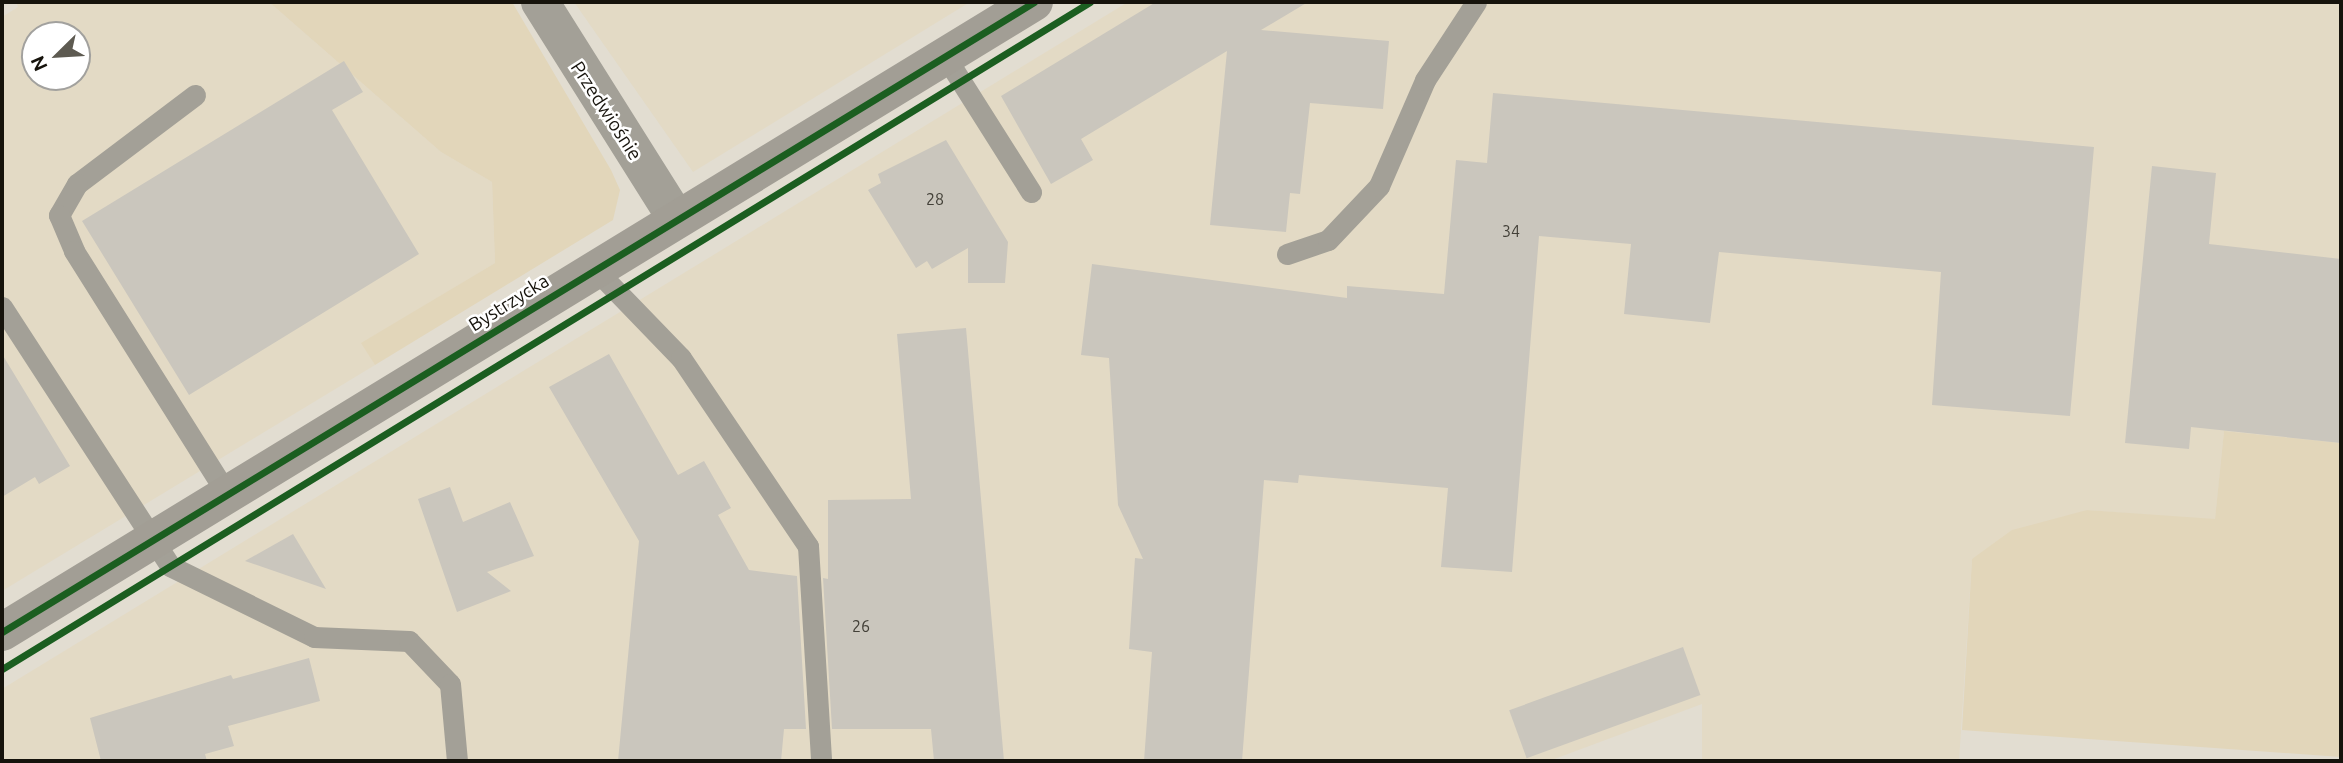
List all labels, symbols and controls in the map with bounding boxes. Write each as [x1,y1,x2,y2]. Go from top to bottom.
north arrow [21,21,91,91]
text: N [26,53,52,75]
street label: Przedwiośnie [566,57,646,165]
house number: 28 [926,189,944,209]
house number: 34 [1502,221,1520,241]
street label: Bystrzycka [465,269,553,337]
house number: 26 [852,616,870,636]

